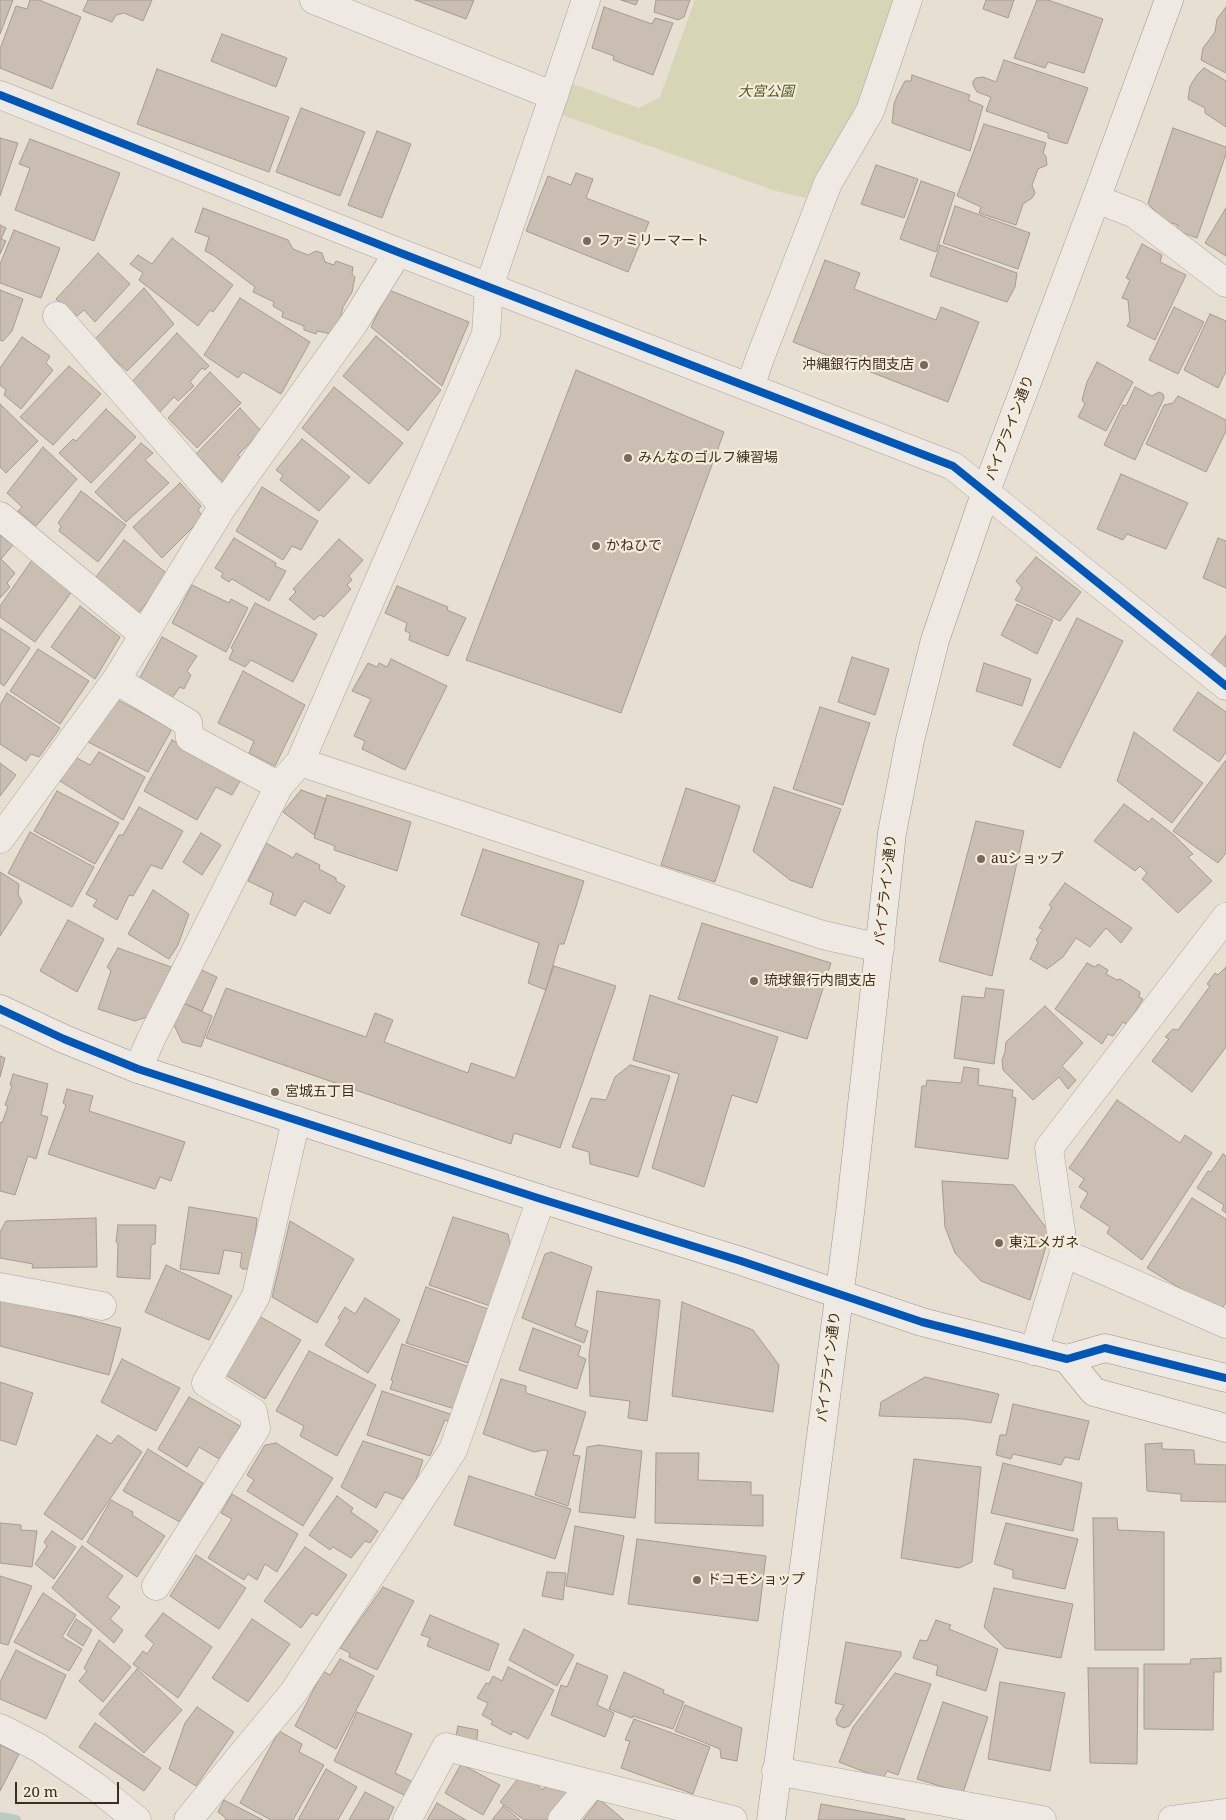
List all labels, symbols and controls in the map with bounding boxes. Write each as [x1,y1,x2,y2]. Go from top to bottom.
park label: 大宮公園 [738,84,794,100]
place label: ファミリーマート [597,233,709,249]
marker: ファミリーマート [581,235,593,247]
place label: 沖縄銀行内間支店 [802,357,914,373]
marker: 沖縄銀行内間支店 [918,359,930,371]
street label: パイプライン通り [982,373,1038,483]
place label: みんなのゴルフ練習場 [638,450,778,466]
marker: みんなのゴルフ練習場 [622,452,634,464]
place label: かねひで [606,538,662,554]
marker: かねひで [590,540,602,552]
street label: パイプライン通り [872,833,900,947]
place label: auショップ [991,851,1064,867]
marker: auショップ [975,853,987,865]
place label: 琉球銀行内間支店 [764,973,876,989]
marker: 琉球銀行内間支店 [748,975,760,987]
place label: 宮城五丁目 [285,1084,355,1100]
marker: 宮城五丁目 [269,1086,281,1098]
place label: 東江メガネ [1009,1235,1079,1251]
marker: 東江メガネ [993,1237,1005,1249]
street label: パイプライン通り [814,1310,844,1424]
place label: ドコモショップ [707,1572,805,1588]
marker: ドコモショップ [691,1574,703,1586]
scale bar [18,1772,121,1804]
text: 20 m [23,1781,58,1801]

